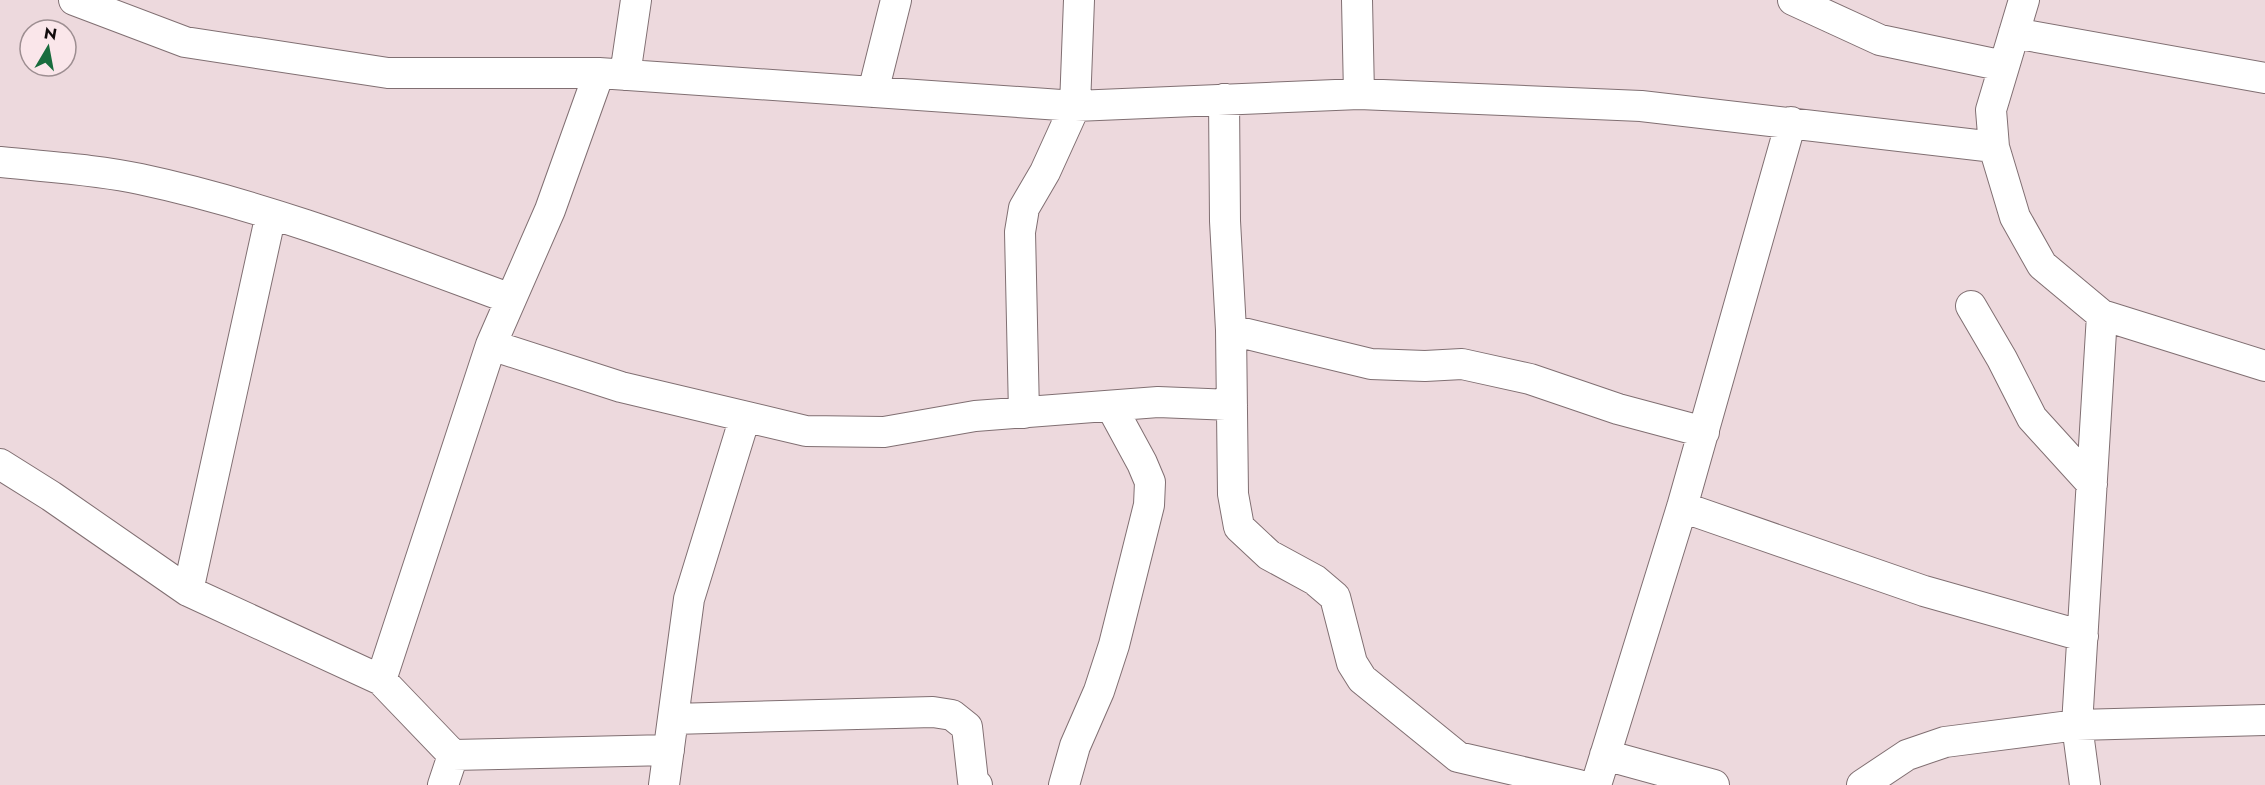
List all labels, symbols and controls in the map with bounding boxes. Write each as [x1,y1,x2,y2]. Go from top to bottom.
north arrow [18,18,78,78]
text: N [42,21,59,46]

